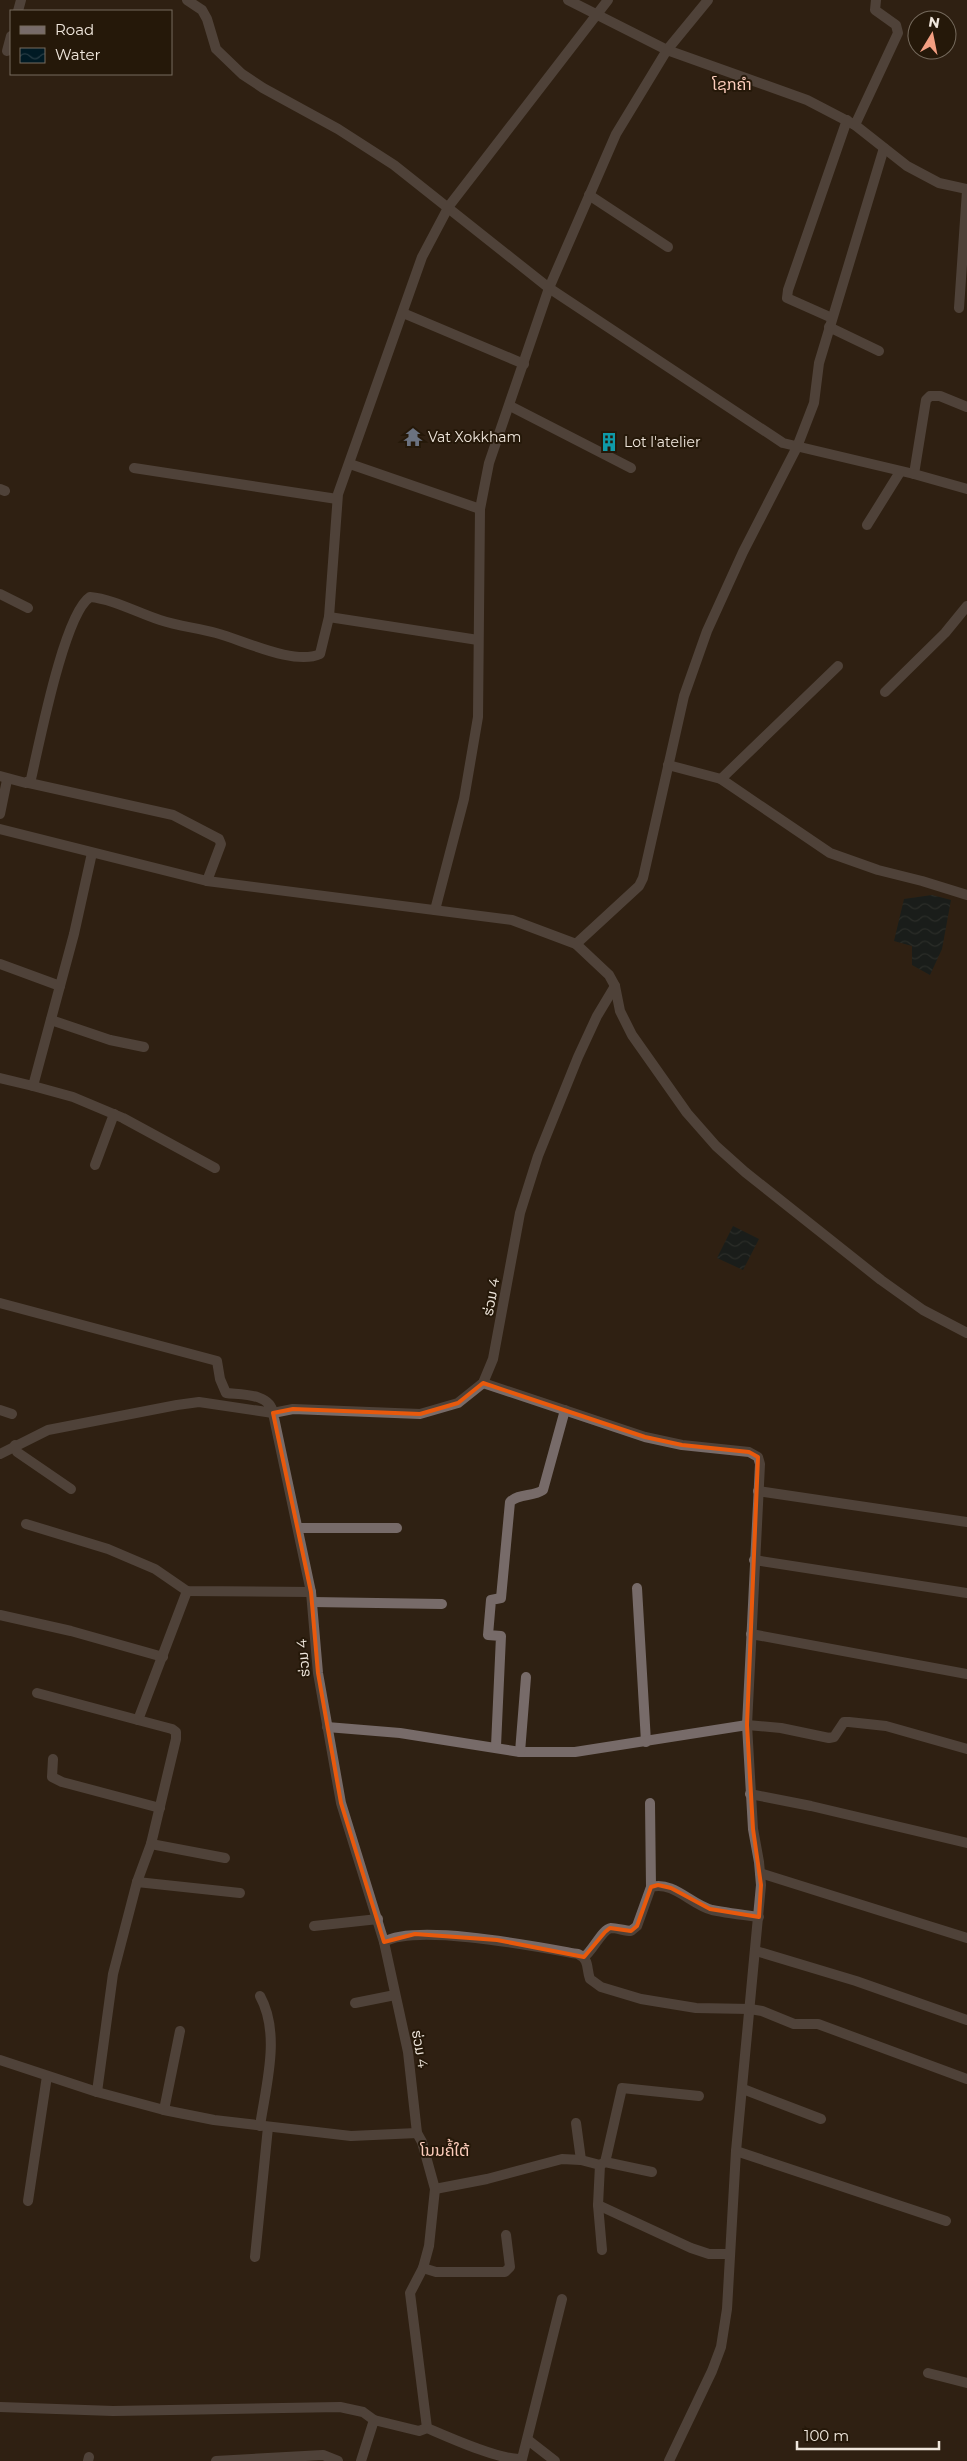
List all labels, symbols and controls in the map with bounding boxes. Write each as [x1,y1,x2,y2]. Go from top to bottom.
legend [10,10,172,75]
north arrow [907,10,957,60]
text: N [927,12,941,32]
text: Road [55,20,94,39]
text: Water [55,45,101,64]
district label: ໂຊກຄຳ [711,75,752,94]
temple icon: Vat Xokkham [402,426,424,448]
place label: Vat Xokkham [428,428,521,446]
building icon: Lot l'atelier [598,431,620,453]
place label: Lot l'atelier [624,433,701,451]
street label: ຮ່ວມ 4 [479,1276,503,1317]
street label: ຮ່ວມ 4 [292,1637,314,1678]
street label: ຮ່ວມ 4 [408,2029,432,2070]
district label: ໂນນຄໍ້ໃຕ້ [420,2138,470,2160]
scale bar [797,2418,940,2450]
text: 100 m [804,2426,849,2445]

